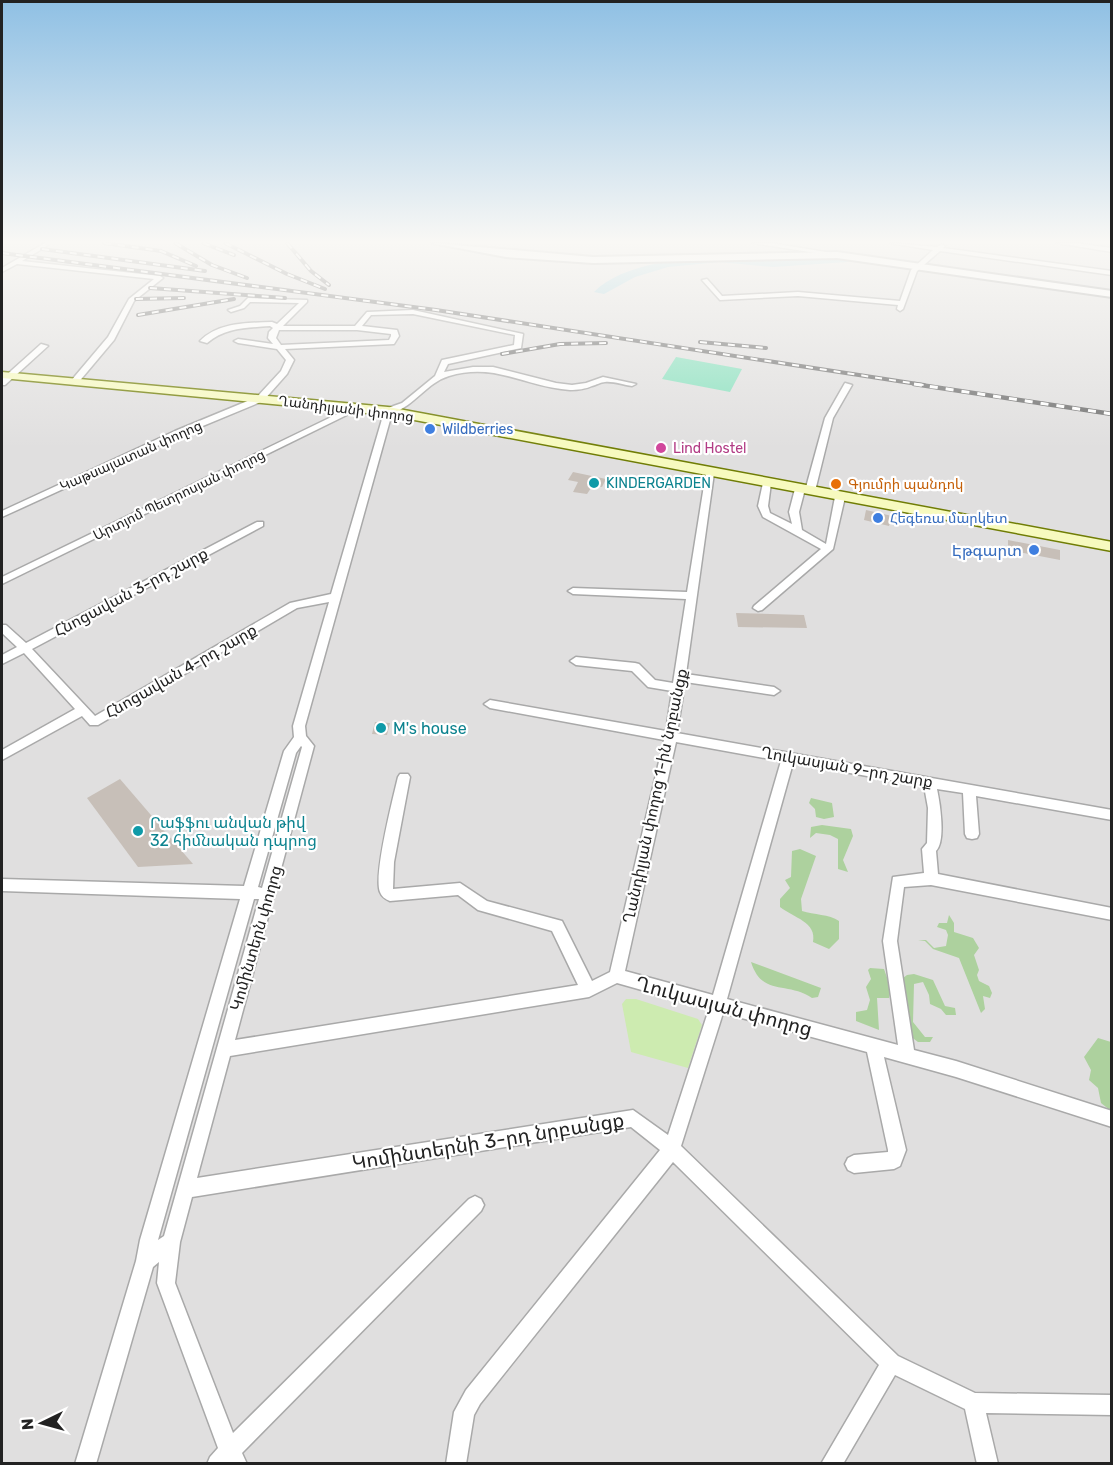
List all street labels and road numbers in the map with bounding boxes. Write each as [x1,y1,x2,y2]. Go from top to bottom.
street label: Ղանդիլյանի փողոց [277,392,415,426]
street label: Կաթսայատան փողոց [57,417,205,495]
street label: Արտյոմ Պետրոսյան փողոց [90,446,268,544]
street label: Հնոցավան 3-րդ շարք [51,543,211,641]
street label: Հնոցավան 4-րդ շարք [102,620,260,722]
street label: Ղանդիլյան փողոց 1-ին նրբանցք [619,667,691,925]
street label: Ղուկասյան 9-րդ շարք [760,743,934,791]
street label: Կոմինտերն փողոց [226,863,286,1013]
street label: Ղուկասյան փողոց [633,971,815,1041]
street label: Կոմինտերնի 3-րդ նրբանցք [350,1108,626,1174]

